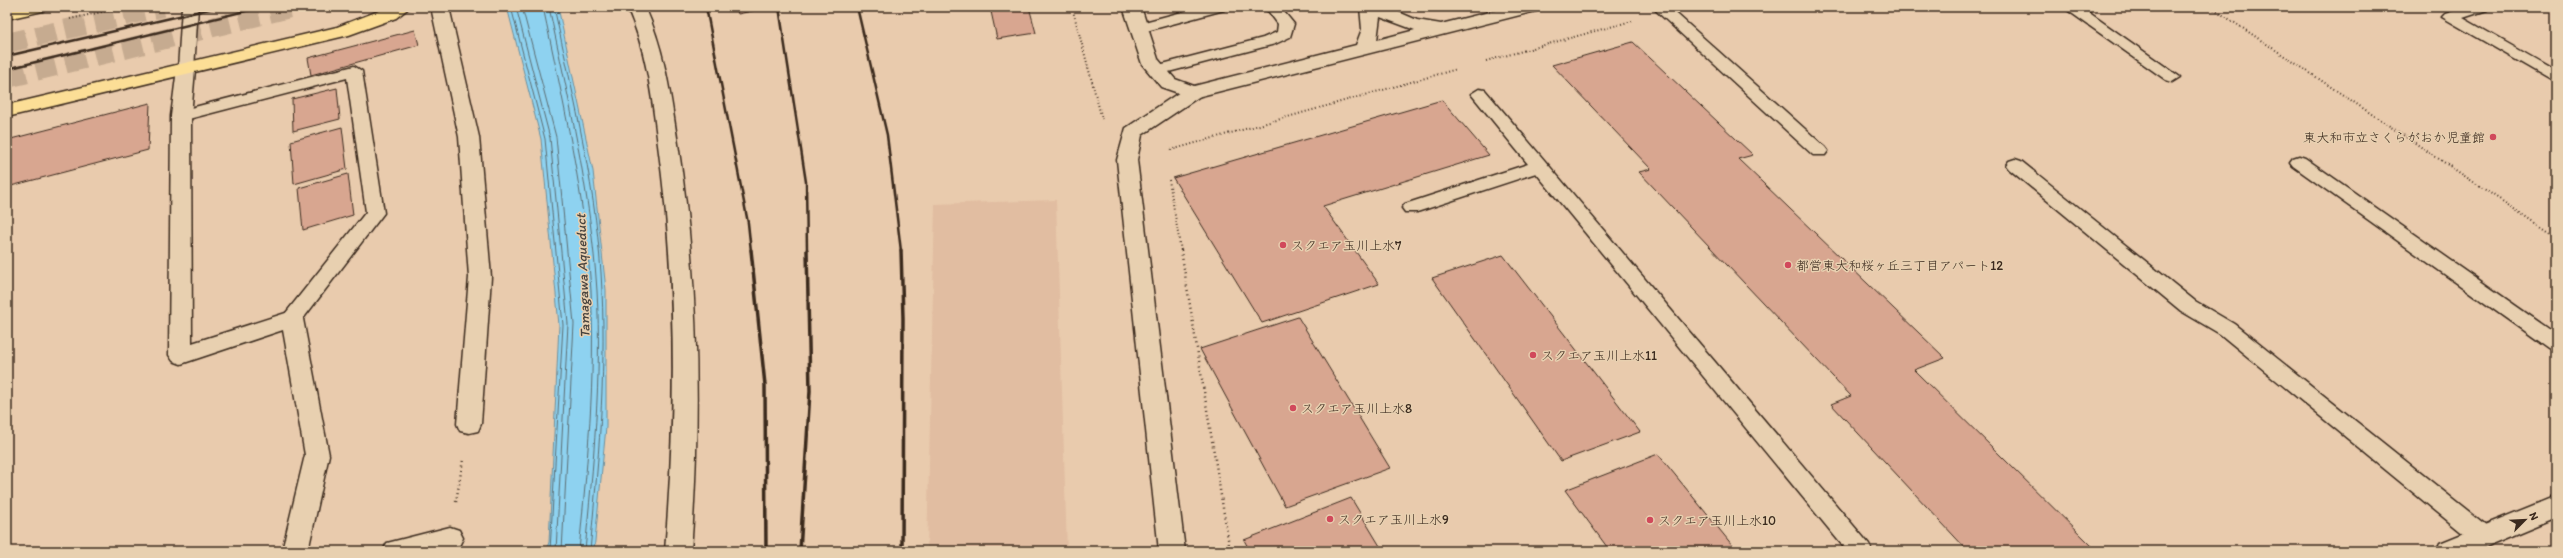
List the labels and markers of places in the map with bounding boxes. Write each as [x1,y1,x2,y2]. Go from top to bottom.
place label: 東大和市立さくらがおか児童館 [2303,130,2485,145]
marker: 東大和市立さくらがおか児童館 [2488,132,2498,142]
place label: スクエア玉川上水7 [1291,238,1402,253]
marker: スクエア玉川上水7 [1278,240,1288,250]
place label: 都営東大和桜ヶ丘三丁目アパート12 [1796,258,2003,273]
marker: 都営東大和桜ヶ丘三丁目アパート12 [1783,260,1793,270]
place label: スクエア玉川上水11 [1541,348,1657,363]
marker: スクエア玉川上水11 [1528,350,1538,360]
place label: スクエア玉川上水8 [1301,401,1412,416]
marker: スクエア玉川上水8 [1288,403,1298,413]
place label: スクエア玉川上水9 [1338,512,1449,527]
place label: スクエア玉川上水10 [1658,513,1776,528]
marker: スクエア玉川上水9 [1325,514,1335,524]
marker: スクエア玉川上水10 [1645,515,1655,525]

